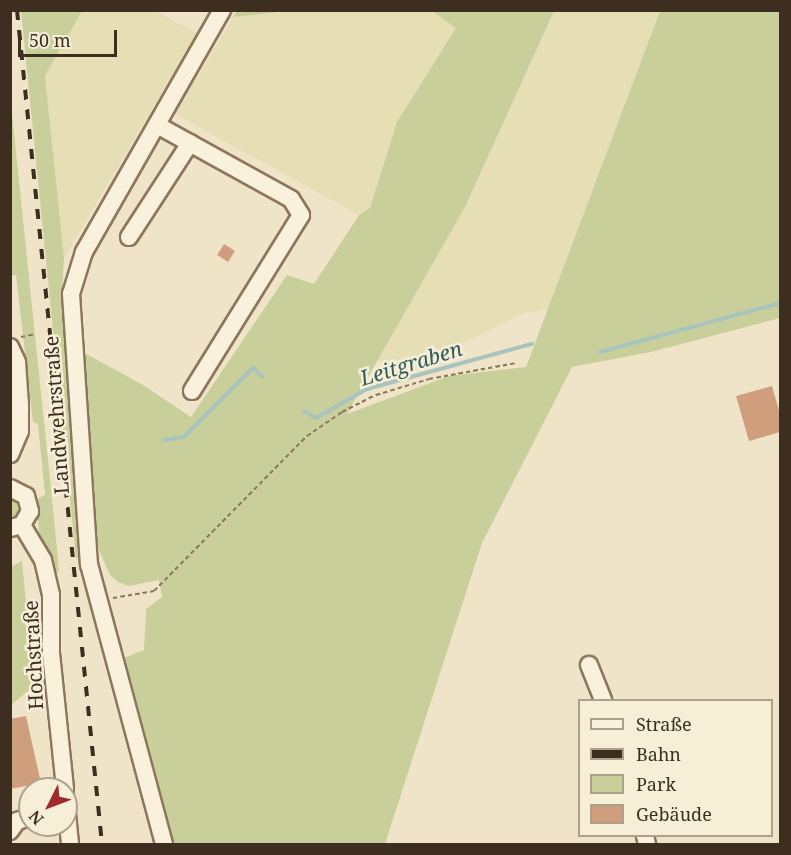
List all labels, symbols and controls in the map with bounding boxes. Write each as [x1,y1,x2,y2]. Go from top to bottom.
scale bar [21,18,120,56]
text: 50 m [29,28,71,52]
street label: Landwehrstraße [38,335,74,495]
water label: Leitgraben [357,336,465,390]
street label: Hochstraße [18,599,48,711]
legend [578,699,773,837]
text: Straße [636,712,692,736]
text: Bahn [636,742,681,766]
text: Park [636,772,676,796]
north arrow [18,777,78,837]
text: Gebäude [636,802,712,826]
text: N [24,806,49,830]

